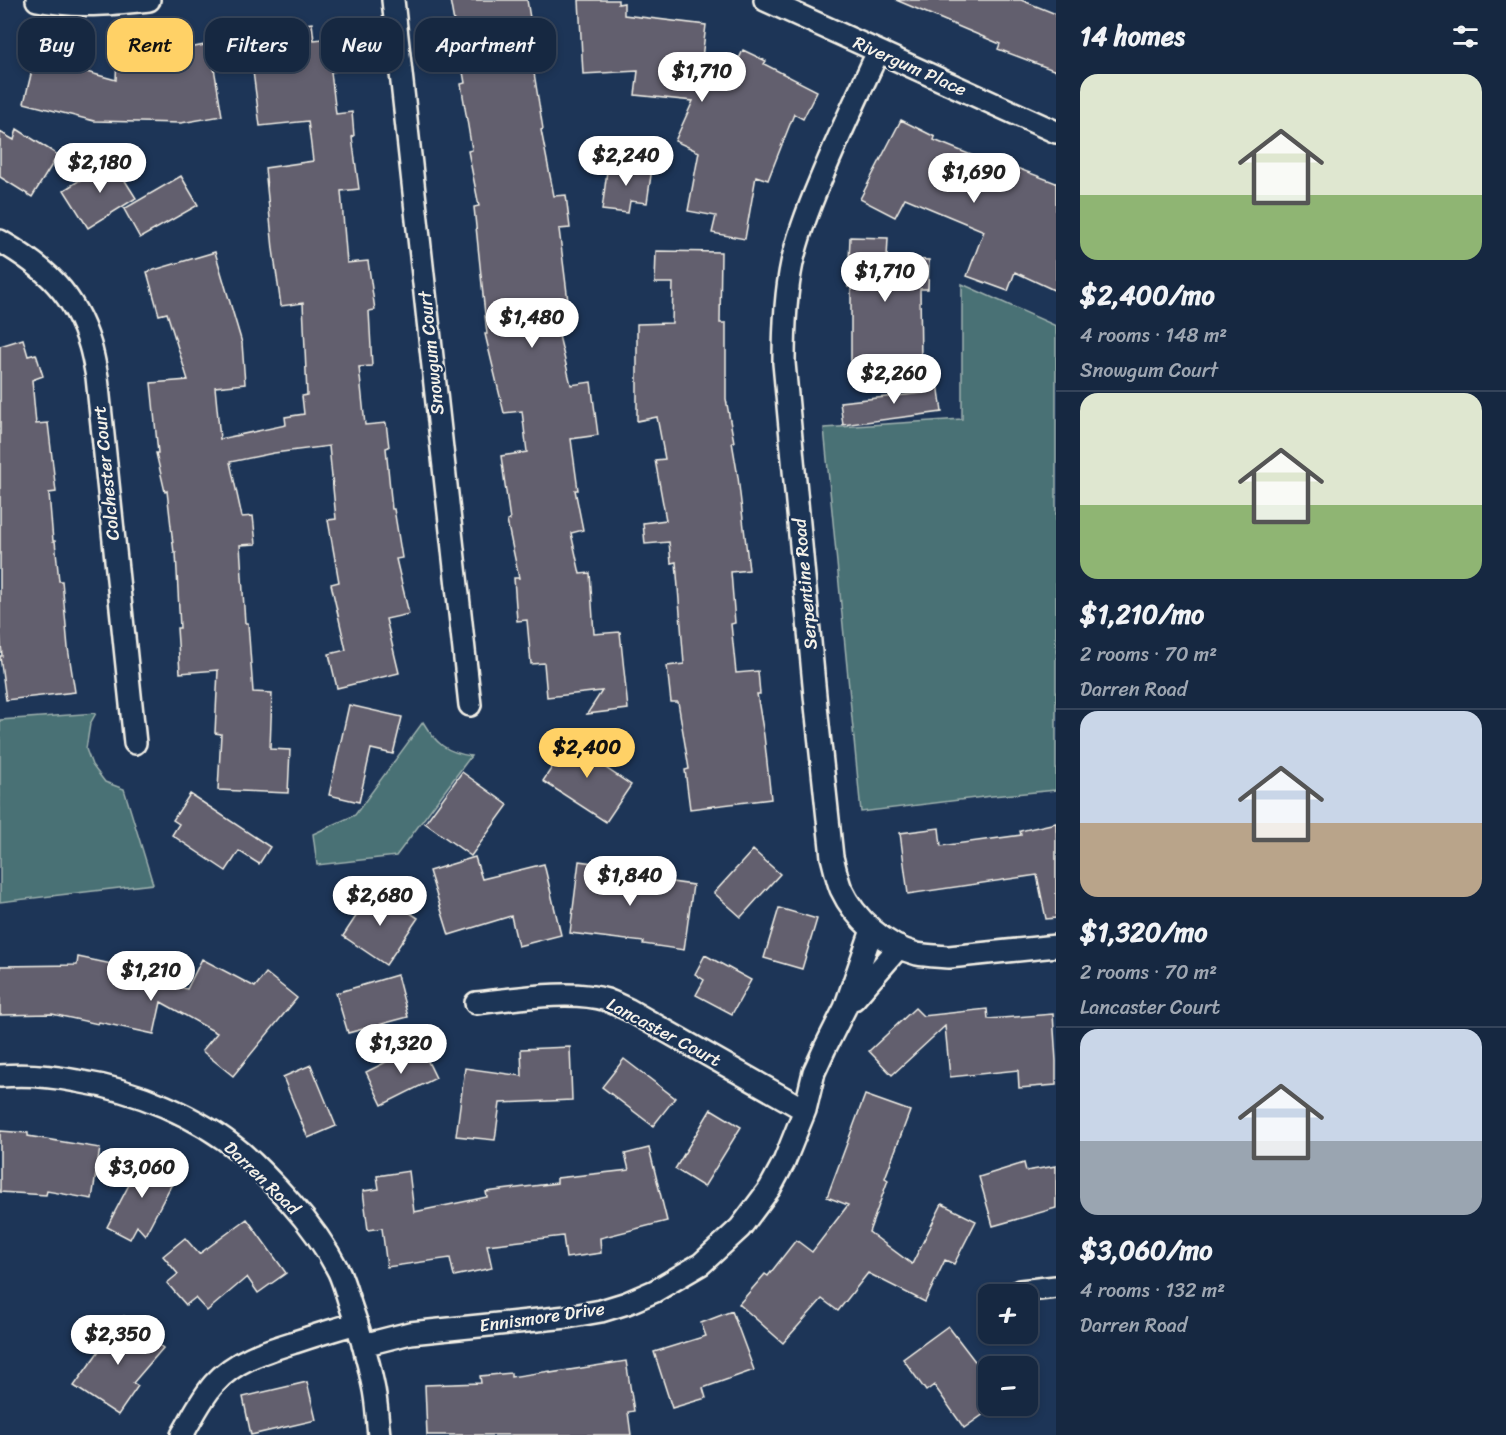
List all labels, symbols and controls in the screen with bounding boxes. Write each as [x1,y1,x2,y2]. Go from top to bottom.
text: 14 homes [1080,13,1185,59]
chip: Buy [18,18,95,72]
chip: Rent [107,18,193,72]
chip: Filters [205,18,309,72]
chip: New [321,18,403,72]
chip: Apartment [415,18,556,72]
icon: filters [1449,20,1482,53]
street label: Rivergum Place [848,27,972,105]
pin: $1,710 [653,52,751,103]
text: $1,710 [672,54,732,89]
icon: home [1227,113,1335,221]
pin: $2,240 [577,136,675,187]
text: $2,240 [592,138,660,173]
pin: $2,180 [51,143,149,194]
text: $2,180 [68,145,132,180]
pin: $1,690 [925,153,1023,204]
text: $1,690 [942,155,1006,190]
pin: $1,710 [836,252,934,303]
text: $1,710 [855,254,915,289]
text: $2,400/mo [1080,272,1215,318]
street label: Snowgum Court [409,289,453,416]
pin: $1,480 [483,298,581,349]
text: $1,480 [500,300,564,335]
text: 4 rooms · 148 m² [1080,318,1227,353]
text: Snowgum Court [1080,353,1218,388]
pin: $2,260 [845,354,943,405]
text: $2,260 [861,356,927,391]
street label: Colchester Court [83,404,129,542]
icon: home [1227,432,1335,540]
street label: Serpentine Road [783,516,827,651]
text: $1,210/mo [1080,591,1204,637]
text: 2 rooms · 70 m² [1080,637,1217,672]
text: Darren Road [1080,672,1187,707]
pin: $2,400 [538,728,636,779]
text: $2,400 [553,730,621,765]
icon: home [1227,750,1335,858]
pin: $1,840 [581,856,679,907]
text: $1,840 [598,858,662,893]
pin: $2,680 [331,876,429,927]
text: $2,680 [347,878,413,913]
text: $1,320/mo [1080,909,1207,955]
pin: $1,210 [102,951,200,1002]
text: $1,210 [121,953,181,988]
text: 2 rooms · 70 m² [1080,955,1217,990]
street label: Lancaster Court [601,988,727,1076]
text: Lancaster Court [1080,990,1220,1025]
pin: $1,320 [352,1024,450,1075]
text: $1,320 [370,1026,432,1061]
icon: home [1227,1068,1335,1176]
street label: Darren Road [216,1133,309,1224]
pin: $3,060 [93,1148,191,1199]
text: $3,060 [109,1150,175,1185]
text: $3,060/mo [1080,1227,1212,1273]
text: 4 rooms · 132 m² [1080,1273,1225,1308]
map controls [978,1284,1038,1416]
button: + [978,1284,1038,1344]
street label: Ennismore Drive [477,1292,607,1342]
text: Darren Road [1080,1308,1187,1343]
pin: $2,350 [69,1315,167,1366]
text: $2,350 [85,1317,151,1352]
button: − [978,1356,1038,1416]

